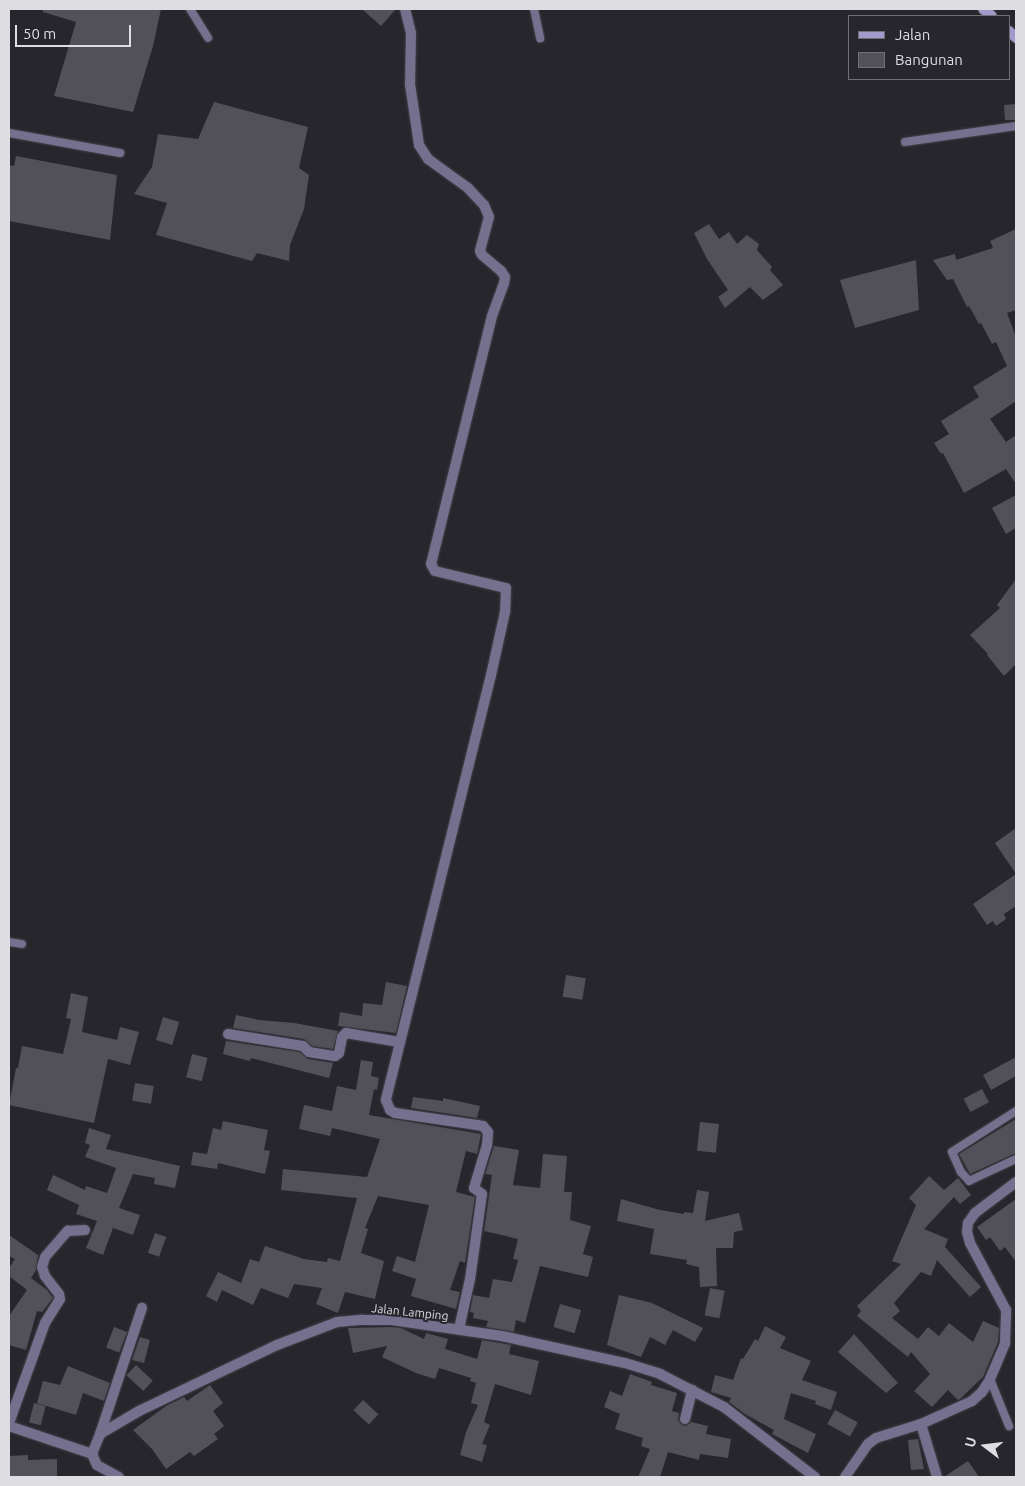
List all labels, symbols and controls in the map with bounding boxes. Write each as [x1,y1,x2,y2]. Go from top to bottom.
scale bar [18,15,134,47]
legend [848,15,1010,80]
text: 50 m [23,25,56,42]
text: Jalan [895,26,930,43]
text: Bangunan [895,51,963,68]
street label: Jalan Lamping [371,1301,449,1323]
north arrow [960,1421,1010,1471]
text: U [962,1435,980,1449]

